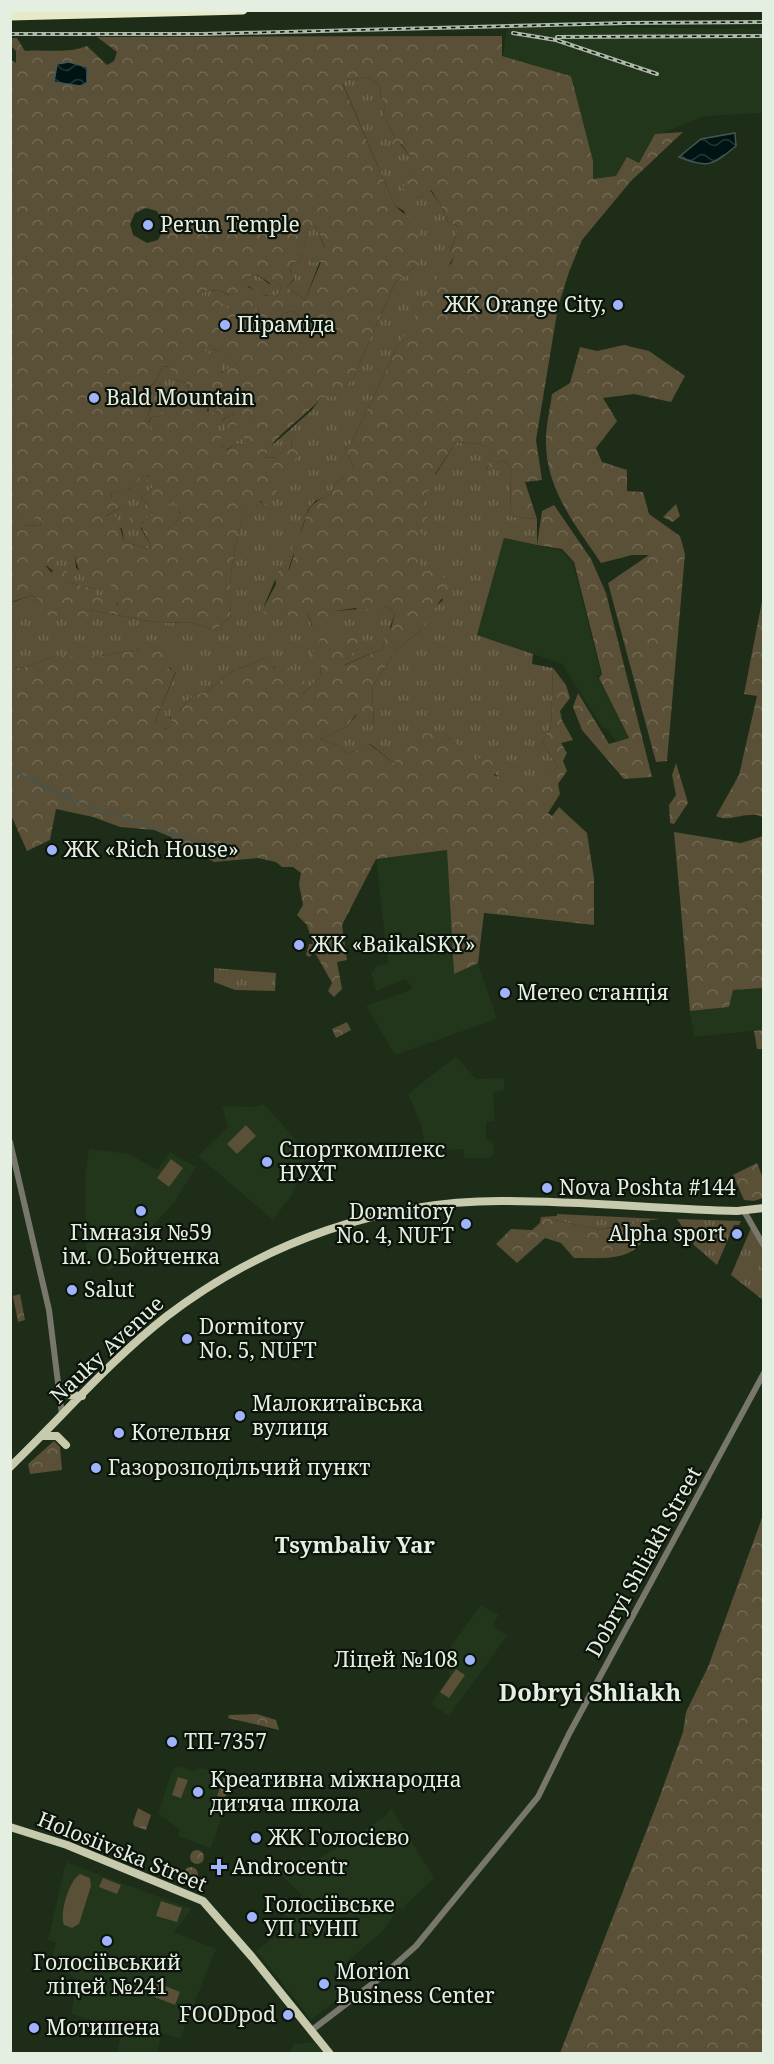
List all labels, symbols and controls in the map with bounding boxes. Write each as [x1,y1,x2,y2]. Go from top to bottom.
place label: Perun Temple [160,210,300,238]
marker: Perun Temple [141,218,155,232]
place label: ЖК Orange City, [444,290,606,318]
marker: ЖК Orange City, [611,298,625,312]
place label: Піраміда [237,310,336,338]
marker: Піраміда [218,318,232,332]
place label: Bald Mountain [106,383,255,411]
marker: Bald Mountain [87,391,101,405]
place label: ЖК «Rich House» [63,835,239,863]
marker: ЖК «Rich House» [45,843,59,857]
place label: ЖК «BaikalSKY» [310,930,476,958]
marker: ЖК «BaikalSKY» [292,938,306,952]
place label: Метео станція [517,978,669,1006]
marker: Метео станція [498,986,512,1000]
place label: Спорткомплекс НУХТ [279,1135,445,1187]
marker: Спорткомплекс НУХТ [260,1155,274,1169]
place label: Nova Poshta #144 [559,1173,736,1201]
marker: Nova Poshta #144 [540,1181,554,1195]
place label: Dormitory No. 4, NUFT [336,1197,454,1249]
marker: Гімназія №59 ім. О.Бойченка [134,1204,148,1218]
marker: Dormitory No. 4, NUFT [459,1217,473,1231]
place label: Гімназія №59 ім. О.Бойченка [62,1218,220,1270]
place label: Alpha sport [608,1219,725,1247]
marker: Alpha sport [730,1227,744,1241]
place label: Salut [84,1275,134,1303]
marker: Salut [65,1283,79,1297]
street label: Nauky Avenue [43,1289,169,1409]
place label: Dormitory No. 5, NUFT [199,1312,317,1364]
marker: Dormitory No. 5, NUFT [180,1332,194,1346]
place label: Малокитаївська вулиця [252,1389,424,1441]
marker: Малокитаївська вулиця [233,1409,247,1423]
place label: Котельня [131,1418,231,1446]
marker: Котельня [112,1426,126,1440]
place label: Газорозподільчий пункт [108,1453,370,1481]
marker: Газорозподільчий пункт [89,1461,103,1475]
street label: Dobryi Shliakh Street [579,1461,707,1662]
district label: Tsymbaliv Yar [275,1529,435,1559]
place label: Ліцей №108 [334,1645,458,1673]
marker: Ліцей №108 [463,1653,477,1667]
district label: Dobryi Shliakh [499,1675,681,1708]
place label: ТП-7357 [184,1727,267,1755]
marker: ТП-7357 [165,1735,179,1749]
place label: Креативна міжнародна дитяча школа [210,1765,462,1817]
marker: Креативна міжнародна дитяча школа [191,1785,205,1799]
street label: Holosiivska Street [34,1804,211,1898]
place label: ЖК Голосієво [267,1823,409,1851]
marker: ЖК Голосієво [249,1831,263,1845]
place label: Androcentr [232,1852,348,1880]
marker: Androcentr [210,1858,228,1876]
place label: Голосіївське УП ГУНП [264,1890,395,1942]
marker: Голосіївське УП ГУНП [245,1910,259,1924]
marker: Голосіївський ліцей №241 [100,1934,114,1948]
place label: Голосіївський ліцей №241 [33,1948,181,2000]
place label: Morion Business Center [336,1957,495,2009]
marker: Morion Business Center [317,1977,331,1991]
place label: FOODpod [179,2000,276,2028]
marker: FOODpod [281,2008,295,2022]
place label: Мотишена [46,2013,161,2041]
marker: Мотишена [27,2021,41,2035]

